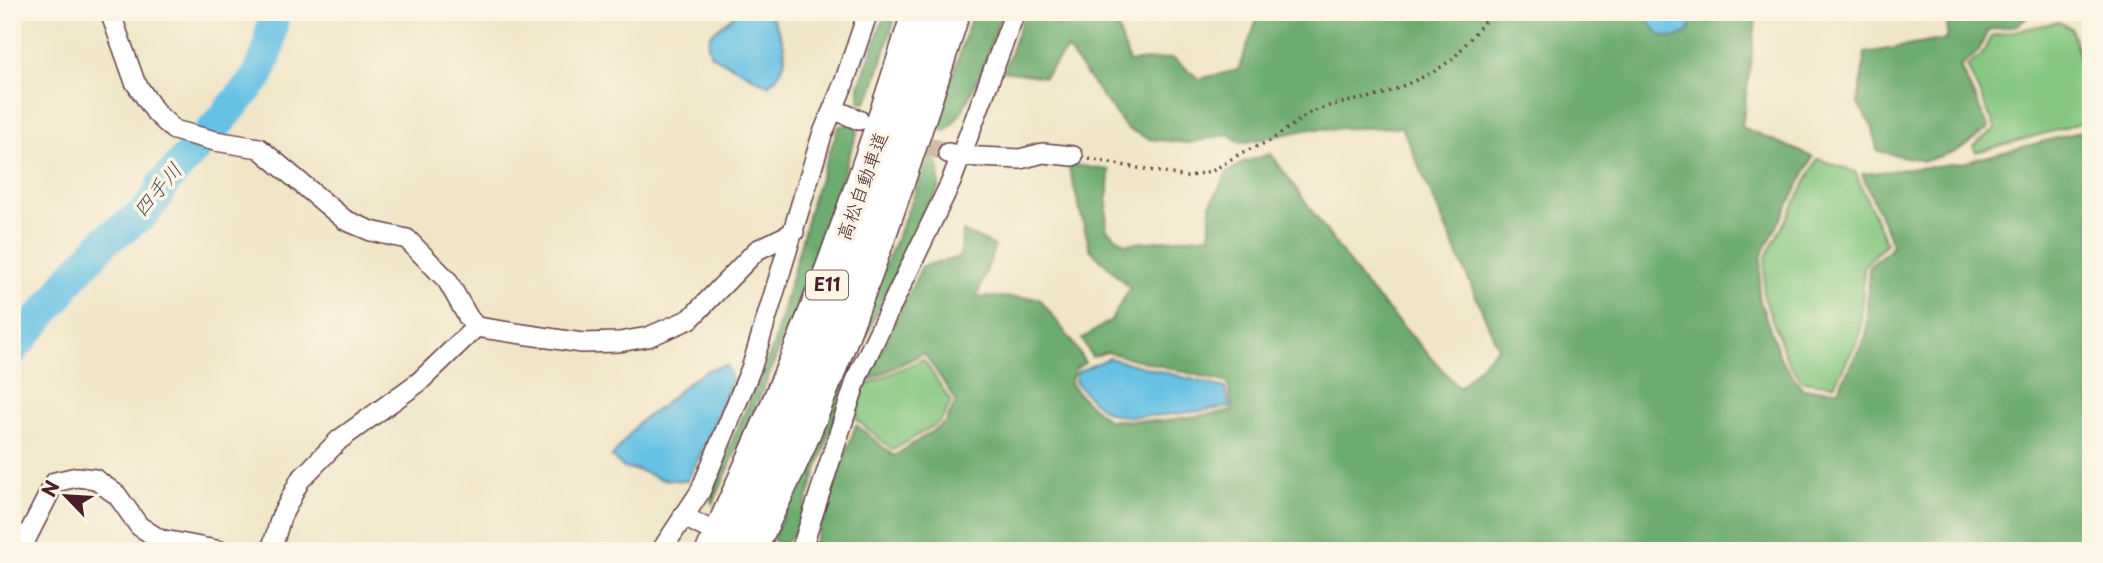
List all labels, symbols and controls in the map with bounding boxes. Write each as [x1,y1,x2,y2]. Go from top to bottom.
street label: 高松自動車道 [828,127,894,244]
water label: 四手川 [124,154,189,223]
road number: E11 [806,270,848,300]
north arrow [32,462,102,532]
text: N [34,476,66,501]

